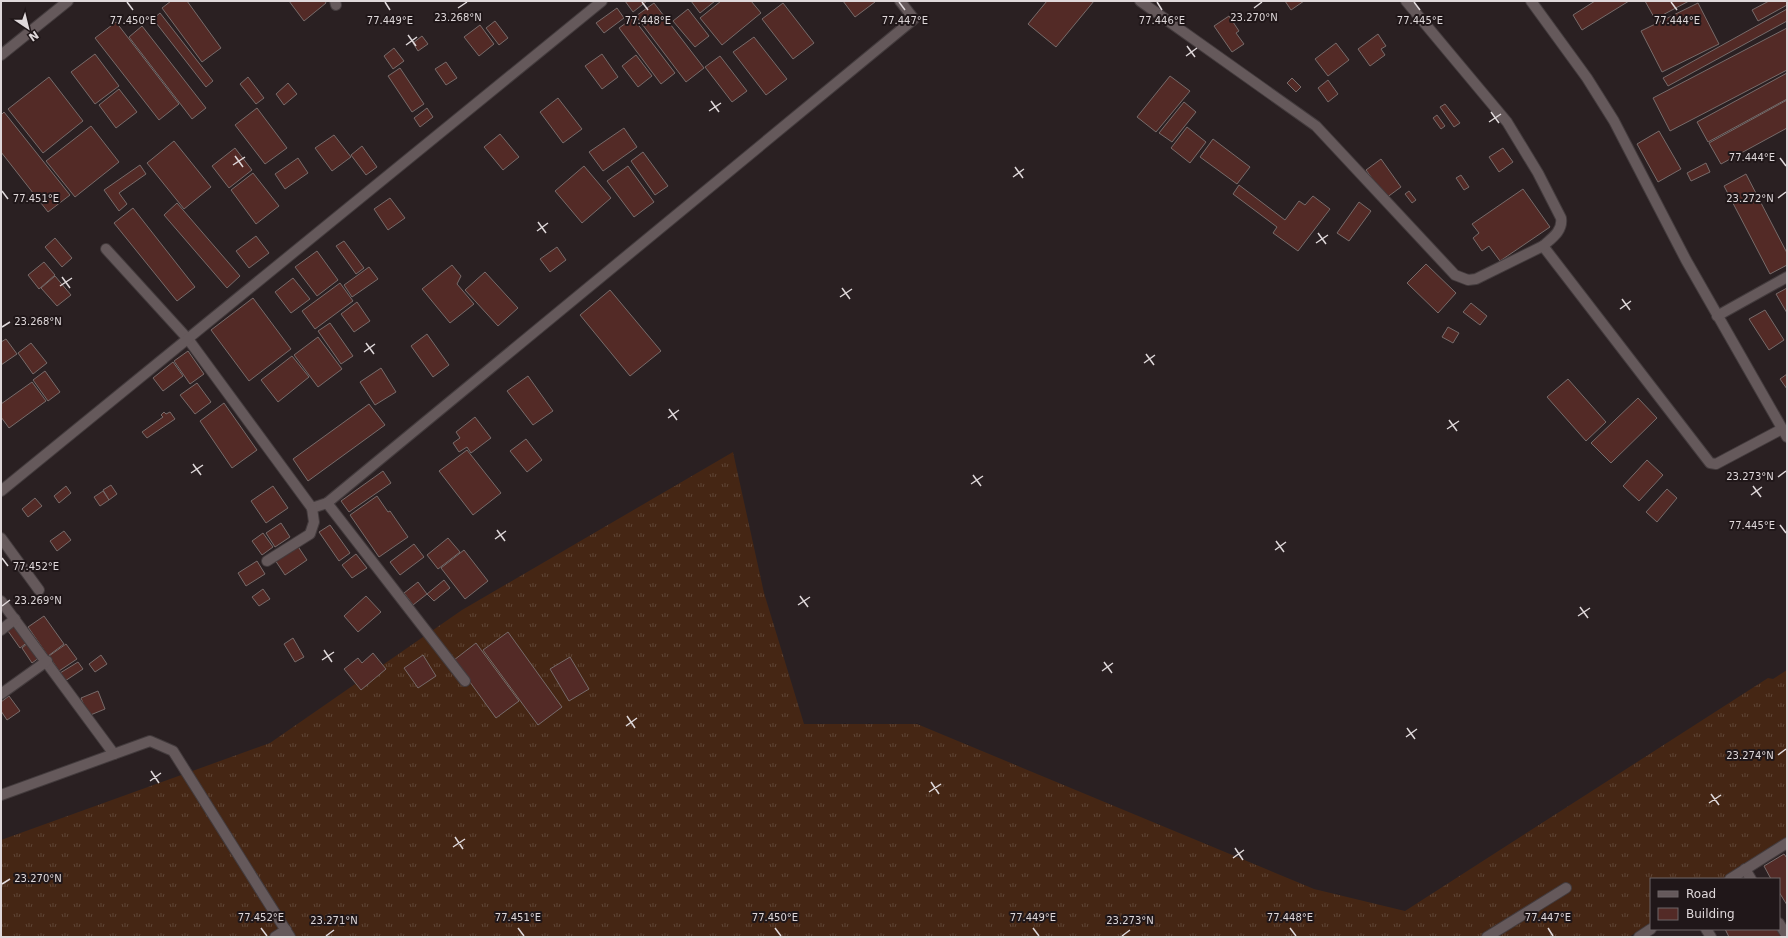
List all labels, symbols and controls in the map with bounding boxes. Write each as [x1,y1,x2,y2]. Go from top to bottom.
north arrow [8,8,48,48]
text: 23.268°N [434,12,482,23]
text: 23.270°N [1230,12,1278,23]
text: 77.450°E [110,15,156,26]
text: 77.449°E [367,15,413,26]
text: 77.448°E [625,15,671,26]
text: 77.447°E [882,15,928,26]
text: 77.446°E [1139,15,1185,26]
text: 77.445°E [1397,15,1443,26]
text: 77.444°E [1654,15,1700,26]
text: N [26,28,41,44]
text: 77.444°E [1729,152,1775,163]
text: 77.451°E [13,193,59,204]
text: 23.272°N [1726,193,1774,204]
text: 23.268°N [14,316,62,327]
text: 23.273°N [1726,471,1774,482]
text: 77.445°E [1729,520,1775,531]
text: 77.452°E [13,561,59,572]
text: 23.269°N [14,595,62,606]
text: 23.274°N [1726,750,1774,761]
text: 23.270°N [14,873,62,884]
legend [1650,878,1780,930]
text: Road [1686,887,1716,901]
text: Building [1686,907,1735,921]
text: 77.452°E [238,912,284,923]
text: 77.451°E [495,912,541,923]
text: 77.450°E [752,912,798,923]
text: 77.449°E [1010,912,1056,923]
text: 77.448°E [1267,912,1313,923]
text: 77.447°E [1525,912,1571,923]
text: 23.271°N [310,915,358,926]
text: 23.273°N [1106,915,1154,926]

